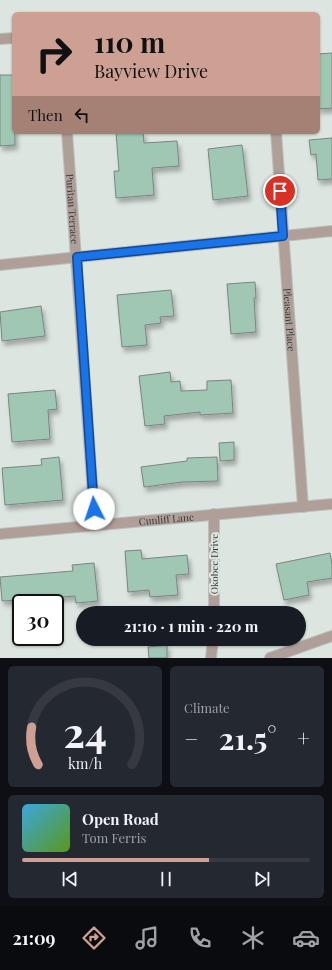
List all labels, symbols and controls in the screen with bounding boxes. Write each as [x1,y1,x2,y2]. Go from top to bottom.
text: 110 m [94,23,165,60]
icon: right [28,28,80,80]
text: Bayview Drive [94,59,208,83]
icon: left [71,104,93,126]
text: Then [28,105,63,125]
street label: Puritan Terrace [63,173,82,244]
pin [263,174,297,208]
icon: arrive [269,180,291,202]
street label: Pleasant Place [280,287,299,352]
position arrow [73,488,115,530]
street label: Cunliff Lane [138,510,195,528]
street label: Okobee Drive [207,534,221,594]
speed limit sign: 30 [12,594,64,646]
text: 21:10 · 1 min · 220 m [124,616,258,636]
text: Climate [184,699,230,716]
text: 24 [63,702,107,757]
text: 21.5° [219,718,277,758]
text: − [184,723,198,753]
text: + [297,723,310,753]
text: km/h [68,753,103,772]
text: Open Road [82,809,159,829]
text: Tom Ferris [82,829,146,846]
icon: previous [59,868,81,890]
icon: pause [155,868,177,890]
icon: next [251,868,273,890]
icon: directions [80,924,108,952]
icon: music [133,924,161,952]
icon: phone [186,924,214,952]
icon: climate [239,924,267,952]
icon: car [292,924,320,952]
text: 21:09 [12,926,56,950]

